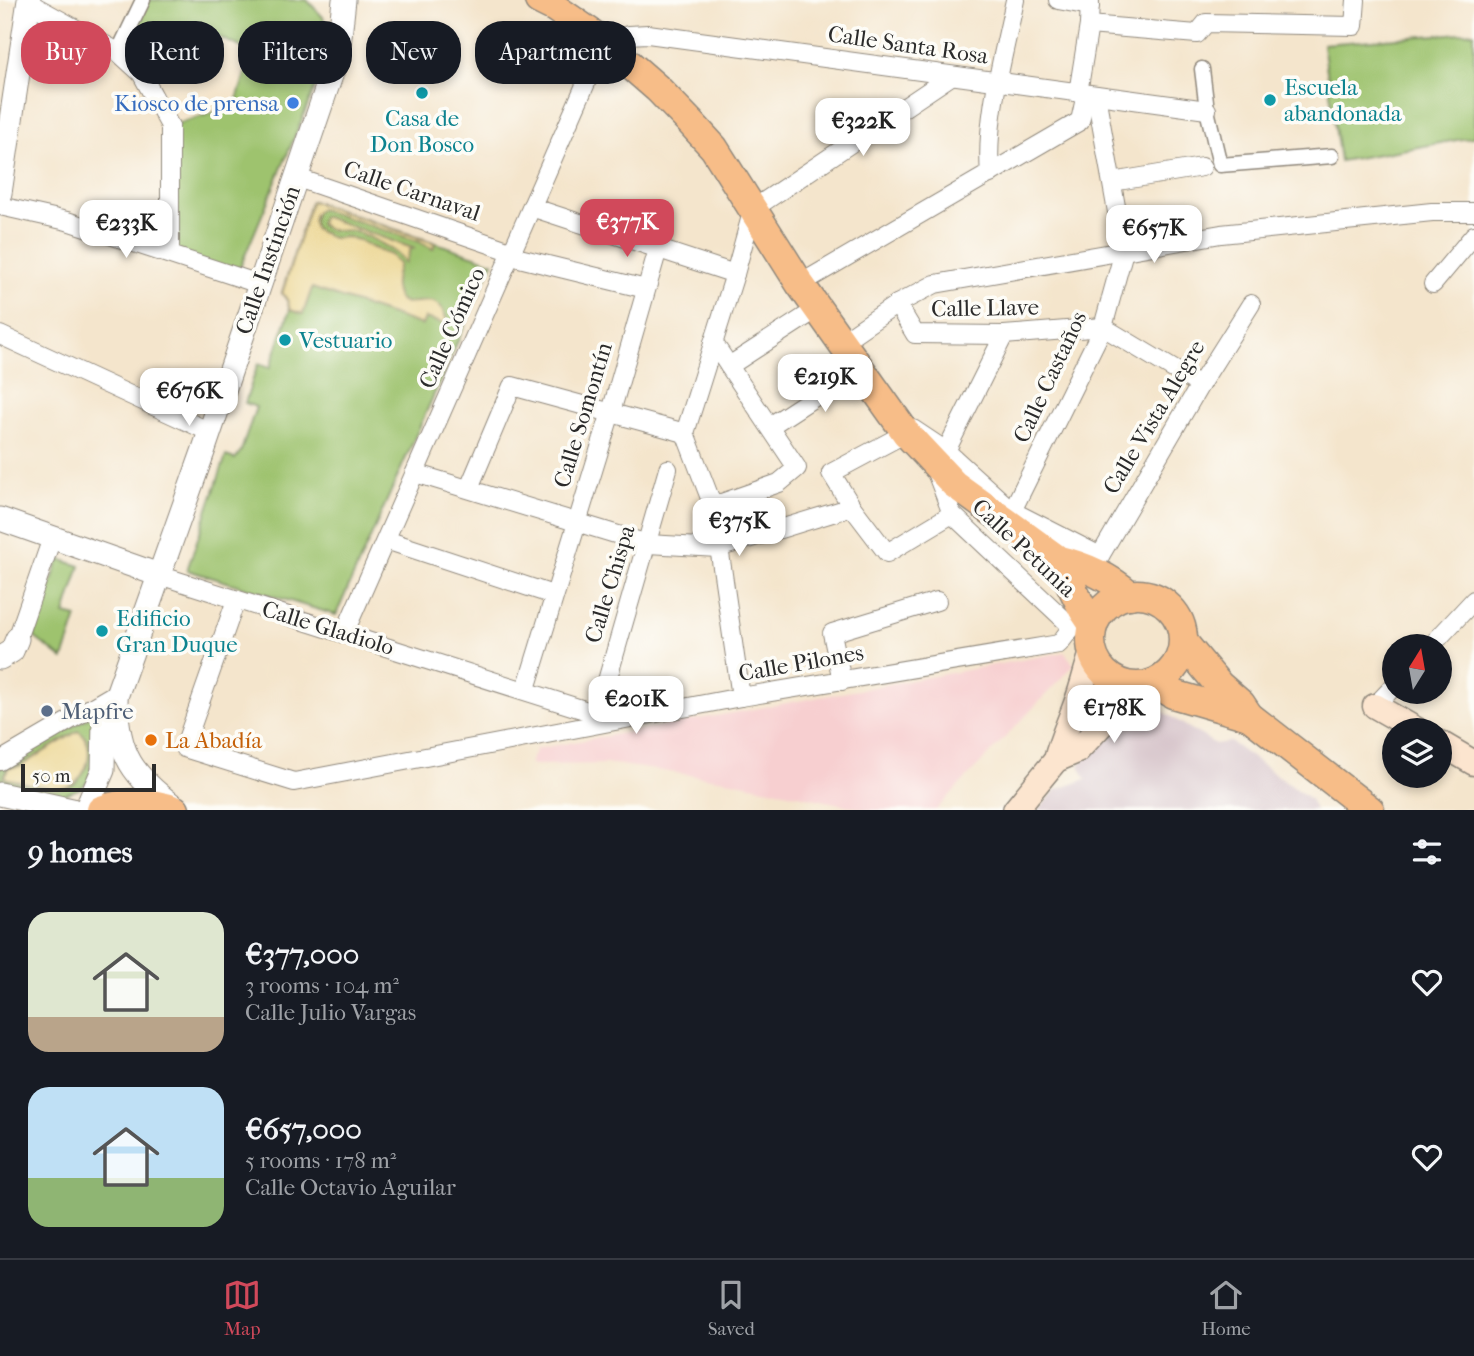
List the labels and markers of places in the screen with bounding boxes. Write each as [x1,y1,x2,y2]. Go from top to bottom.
place label: Escuela abandonada [1284,74,1402,127]
marker: Casa de Don Bosco [414,85,430,101]
place label: Kiosco de prensa [114,90,279,117]
marker: Escuela abandonada [1262,92,1278,108]
marker: Kiosco de prensa [285,95,301,111]
pin: €322K [814,99,912,158]
place label: Casa de Don Bosco [370,105,474,158]
pin: €377K [578,200,676,259]
pin: €233K [77,201,175,260]
pin: €657K [1105,205,1203,265]
place label: Vestuario [298,327,392,354]
marker: Vestuario [277,332,293,348]
pin: €219K [776,354,874,414]
pin: €676K [140,368,238,428]
pin: €375K [690,498,788,558]
place label: Edificio Gran Duque [116,605,238,658]
marker: Edificio Gran Duque [94,623,110,639]
pin: €201K [587,676,685,736]
pin: €178K [1065,686,1163,745]
place label: Mapfre [61,698,134,725]
marker: Mapfre [39,703,55,719]
place label: La Abadía [165,727,262,754]
marker: La Abadía [143,732,159,748]

